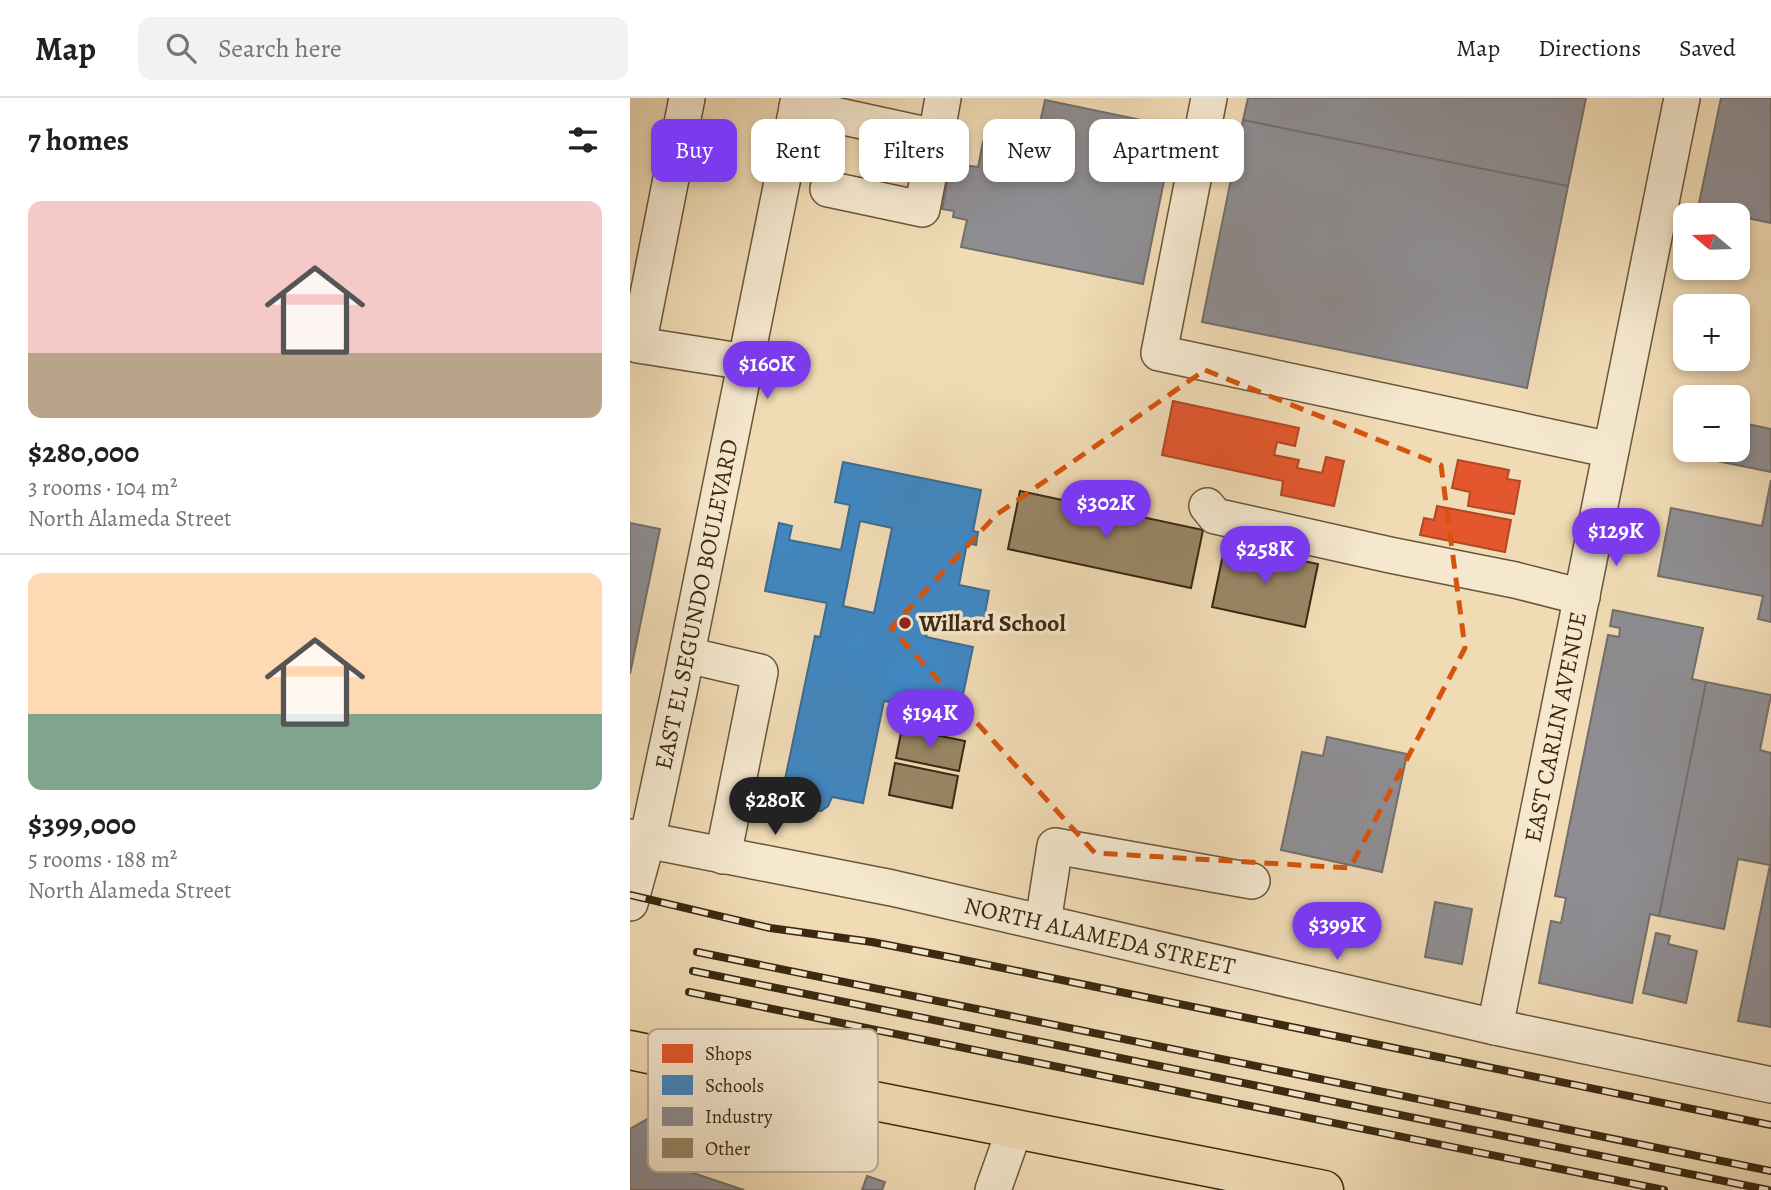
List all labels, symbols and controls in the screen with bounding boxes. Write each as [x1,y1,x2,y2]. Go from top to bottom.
search box [138,17,628,80]
text: Map [35,26,96,71]
icon: search [162,29,200,67]
text: Search here [218,31,342,66]
text: Map [1456,32,1500,64]
text: Directions [1538,32,1641,64]
text: Saved [1679,32,1736,64]
chip: Buy [651,119,737,182]
chip: Rent [751,119,845,182]
chip: Filters [859,119,969,182]
chip: New [983,119,1075,182]
chip: Apartment [1089,119,1244,182]
text: 7 homes [28,120,129,160]
icon: filters [564,121,602,159]
north arrow [1673,203,1750,280]
map controls [1673,203,1750,462]
icon: home [252,247,378,373]
button: + [1673,294,1750,371]
pin: $160K [718,342,816,401]
text: $160K [739,348,795,379]
button: − [1673,385,1750,462]
text: $280,000 [28,432,139,472]
street label: EAST EL SEGUNDO BOULEVARD [647,436,746,773]
text: 3 rooms · 104 m² [28,472,177,503]
pin: $302K [1057,480,1155,540]
text: $302K [1077,487,1135,518]
text: North Alameda Street [28,503,232,534]
pin: $129K [1567,508,1665,568]
text: $129K [1588,515,1644,546]
pin: $258K [1216,526,1314,586]
text: $258K [1236,533,1294,564]
place label: Willard School [918,607,1066,639]
street label: EAST CARLIN AVENUE [1517,609,1594,845]
marker: Willard School [897,615,913,631]
icon: home [252,619,378,745]
pin: $194K [881,690,979,750]
text: $194K [902,697,958,728]
pin: $280K [726,778,824,837]
text: $280K [745,784,805,815]
text: $399,000 [28,804,136,844]
text: 5 rooms · 188 m² [28,844,177,875]
text: North Alameda Street [28,875,232,906]
street label: NORTH ALAMEDA STREET [961,889,1238,983]
pin: $399K [1288,902,1386,962]
text: $399K [1308,909,1366,940]
legend [648,1029,878,1172]
text: Shops [705,1041,752,1067]
text: Schools [705,1073,764,1099]
text: Industry [705,1104,773,1130]
text: Other [705,1136,750,1162]

